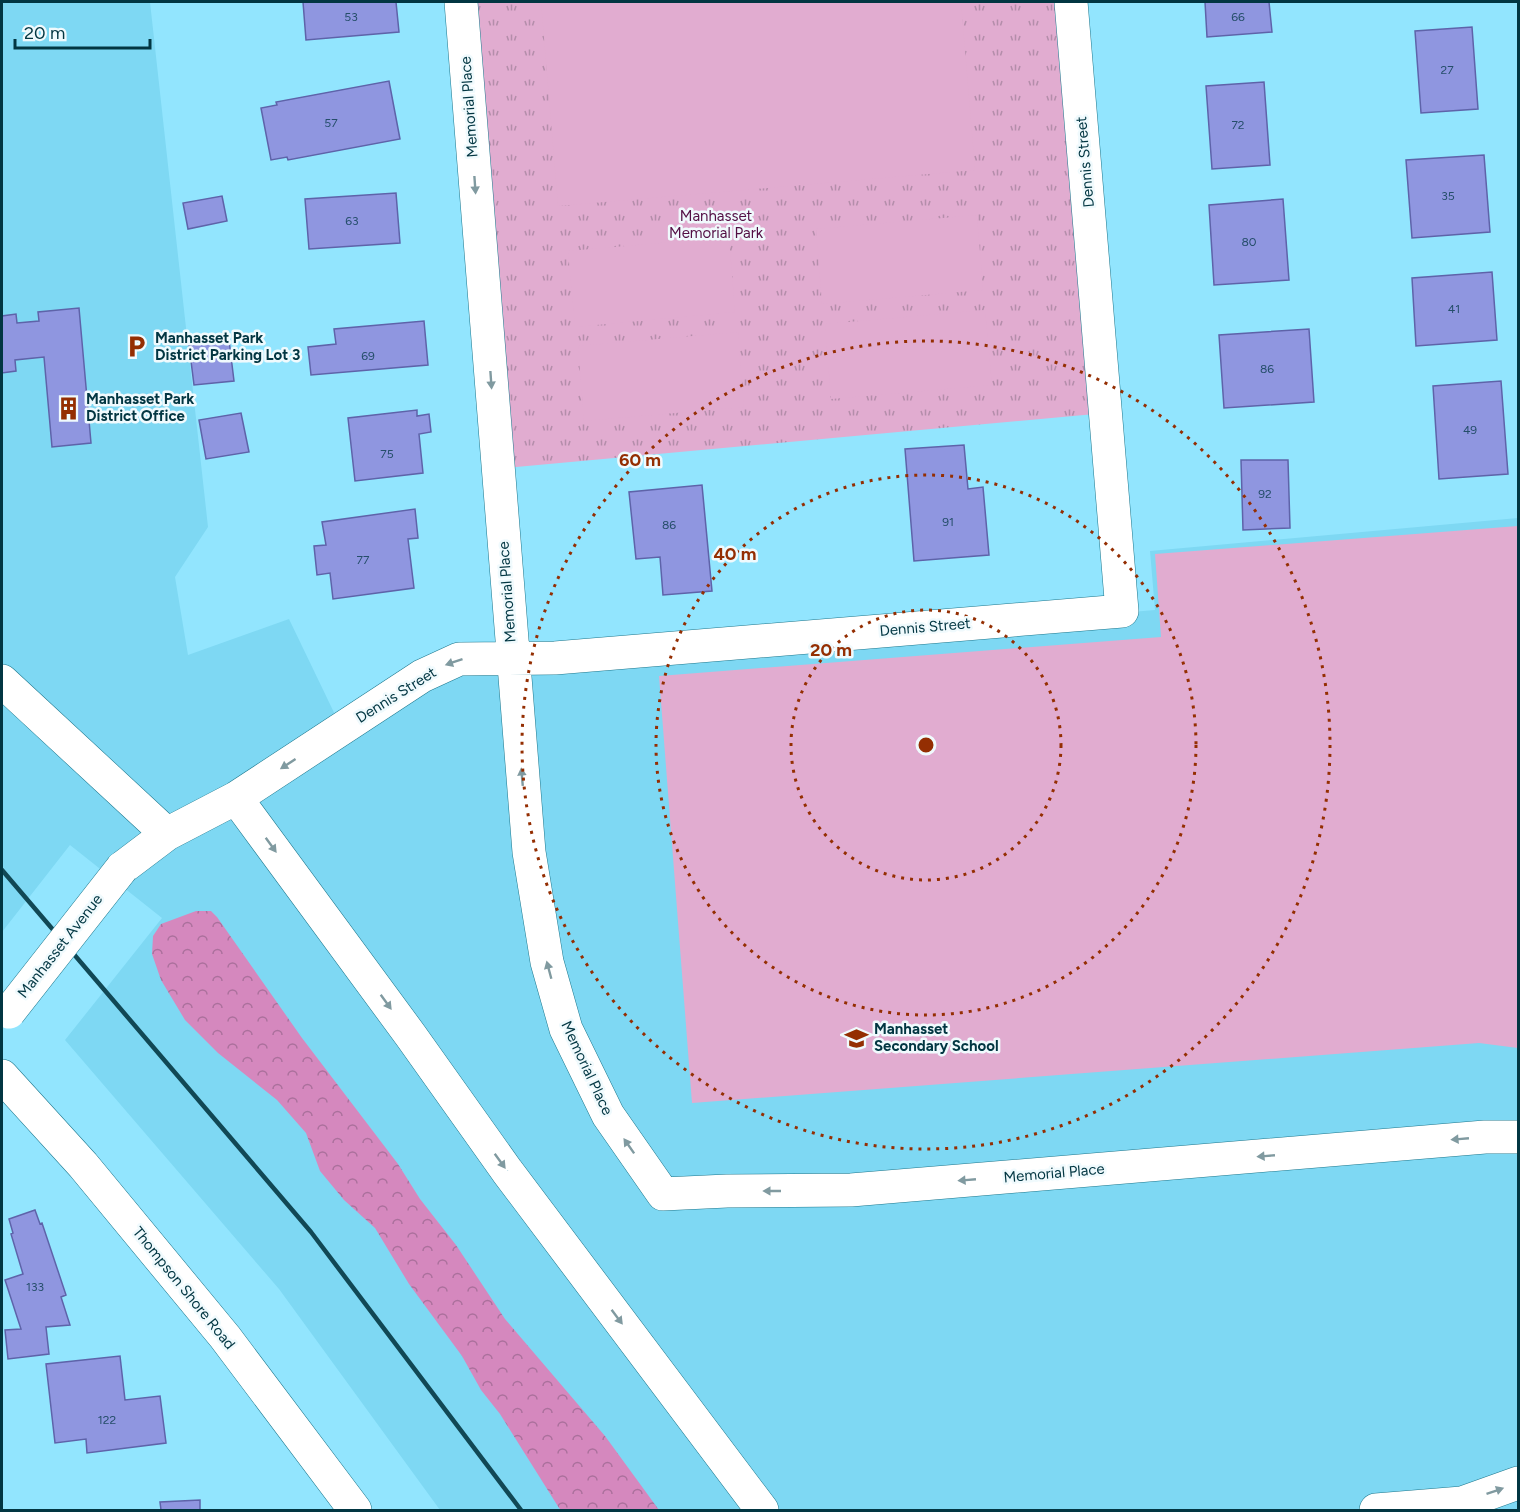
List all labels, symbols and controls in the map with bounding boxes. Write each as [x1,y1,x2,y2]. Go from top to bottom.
house number: 53 [344,10,358,24]
house number: 66 [1231,10,1245,24]
scale bar [15,12,150,50]
text: 20 m [24,22,65,44]
street label: Memorial Place [456,56,482,158]
house number: 27 [1440,63,1454,77]
street label: Dennis Street [1072,115,1098,208]
house number: 57 [324,116,338,130]
house number: 72 [1231,118,1245,132]
one-way arrow [471,176,480,195]
house number: 35 [1441,189,1455,203]
park label: Manhasset Memorial Park [669,207,764,242]
house number: 63 [345,214,359,228]
house number: 80 [1241,235,1257,249]
house number: 41 [1448,302,1460,316]
place label: Manhasset Park District Parking Lot 3 [155,329,300,364]
parking icon: Manhasset Park District Parking Lot 3 [124,334,150,360]
house number: 69 [361,349,375,363]
house number: 86 [1260,362,1274,376]
one-way arrow [486,370,496,389]
place label: Manhasset Park District Office [86,390,194,425]
building icon: Manhasset Park District Office [55,395,81,421]
house number: 49 [1463,423,1477,437]
house number: 75 [380,447,394,461]
text: 60 m [619,449,661,471]
house number: 92 [1258,487,1272,501]
house number: 91 [942,515,954,529]
house number: 86 [662,518,676,532]
street label: Memorial Place [494,541,520,643]
text: 40 m [713,543,757,565]
house number: 77 [357,553,370,567]
street label: Dennis Street [879,614,972,640]
text: 20 m [810,639,852,661]
one-way arrow [445,658,463,668]
street label: Dennis Street [352,663,440,727]
centre of rings [916,735,936,755]
one-way arrow [280,758,297,769]
one-way arrow [517,767,527,786]
one-way arrow [264,838,276,853]
street label: Manhasset Avenue [14,890,106,1002]
one-way arrow [544,960,553,978]
one-way arrow [380,995,392,1010]
street label: Memorial Place [557,1018,617,1118]
place label: Manhasset Secondary School [874,1020,999,1055]
school or university icon: Manhasset Secondary School [843,1025,869,1051]
one-way arrow [1451,1135,1470,1144]
one-way arrow [623,1138,635,1154]
one-way arrow [1256,1151,1275,1160]
one-way arrow [494,1152,506,1168]
street label: Memorial Place [1003,1160,1105,1186]
one-way arrow [957,1176,976,1185]
one-way arrow [763,1186,782,1196]
street label: Thompson Shore Road [129,1223,239,1353]
house number: 133 [26,1280,44,1294]
one-way arrow [610,1309,623,1325]
house number: 122 [98,1413,116,1427]
one-way arrow [1486,1486,1504,1496]

